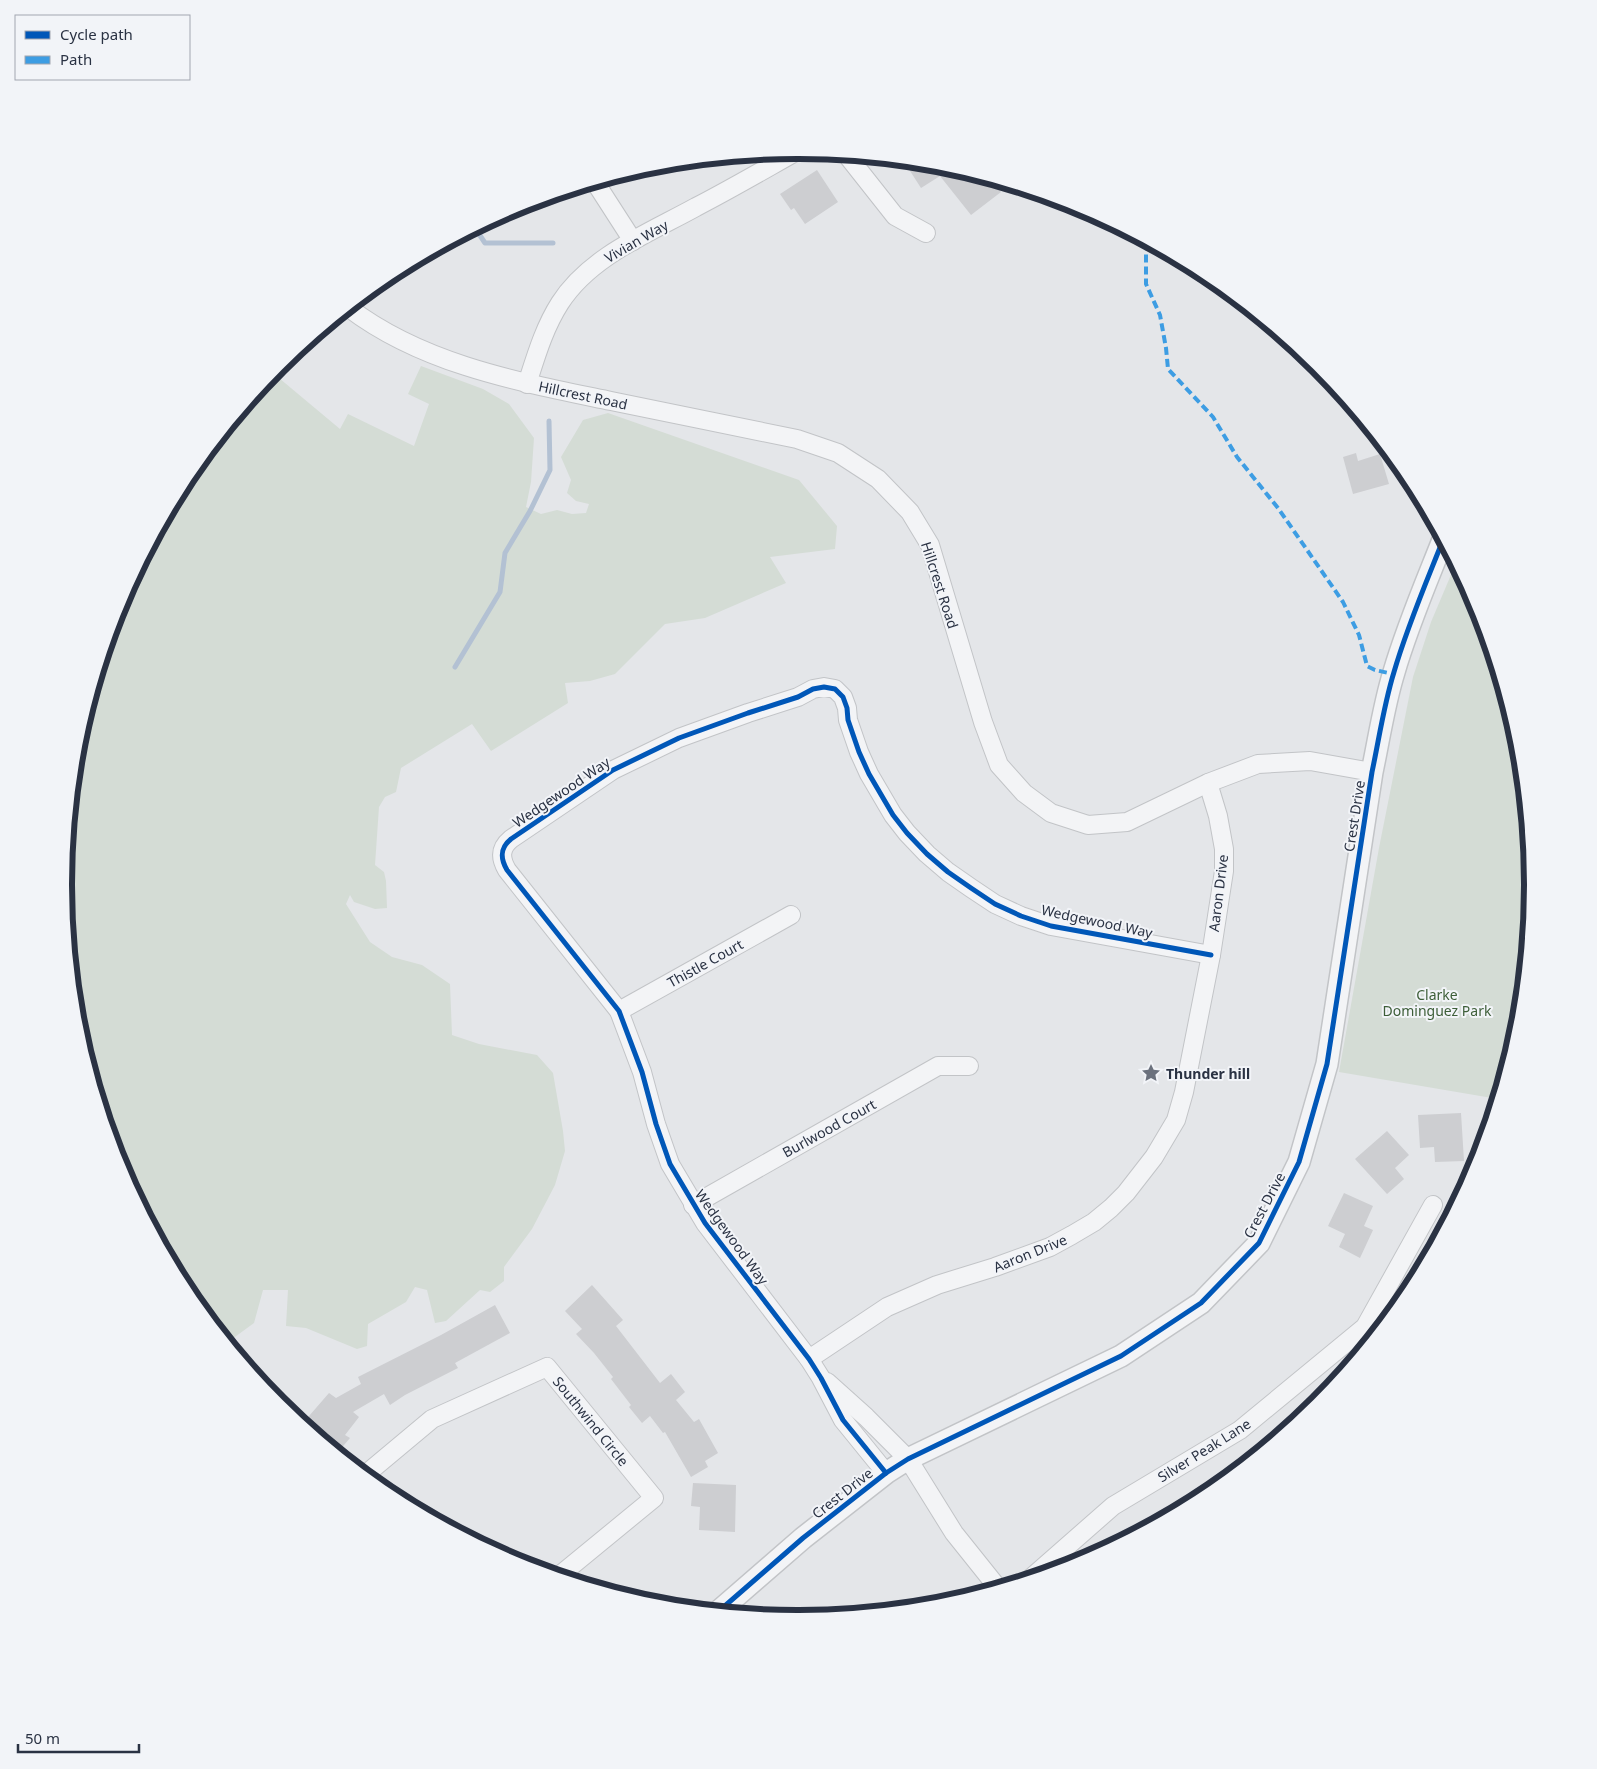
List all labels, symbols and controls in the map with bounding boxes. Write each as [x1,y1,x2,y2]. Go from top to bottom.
legend [15,15,190,80]
text: Cycle path [60,24,133,44]
text: Path [60,49,92,69]
street label: Vivian Way [601,215,672,267]
street label: Hillcrest Road [537,376,629,414]
street label: Hillcrest Road [917,539,963,631]
street label: Wedgewood Way [509,752,614,832]
street label: Crest Drive [1339,779,1369,853]
street label: Aaron Drive [1204,853,1232,933]
street label: Wedgewood Way [1040,900,1155,942]
street label: Thistle Court [664,934,746,992]
park label: Clarke Dominguez Park [1383,985,1492,1020]
place icon: Thunder hill [1140,1062,1162,1084]
place label: Thunder hill [1166,1064,1250,1083]
street label: Burlwood Court [779,1094,879,1162]
street label: Crest Drive [1239,1169,1289,1241]
street label: Wedgewood Way [691,1186,774,1289]
street label: Aaron Drive [990,1230,1070,1276]
street label: Southwind Circle [549,1372,633,1470]
street label: Silver Peak Lane [1154,1414,1254,1486]
street label: Crest Drive [808,1463,876,1523]
scale bar [18,1722,139,1754]
text: 50 m [25,1728,60,1748]

